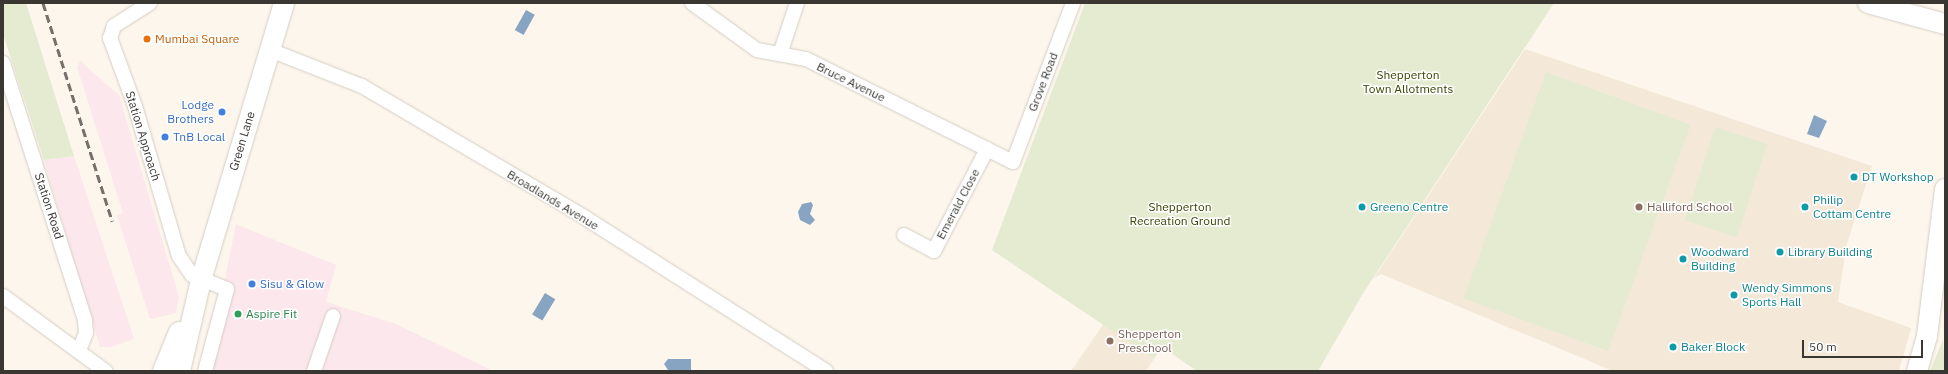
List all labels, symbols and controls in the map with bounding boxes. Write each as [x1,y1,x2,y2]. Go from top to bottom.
place label: Mumbai Square [155,32,239,46]
marker: Mumbai Square [142,34,152,44]
street label: Grove Road [1025,50,1061,114]
street label: Bruce Avenue [814,59,888,105]
park label: Shepperton Town Allotments [1363,68,1453,96]
street label: Station Approach [123,89,163,183]
place label: Lodge Brothers [167,98,214,126]
marker: Lodge Brothers [217,107,227,117]
street label: Green Lane [226,110,258,172]
place label: TnB Local [173,130,225,144]
marker: TnB Local [160,132,170,142]
street label: Emerald Close [933,166,983,242]
street label: Broadlands Avenue [505,167,601,233]
place label: DT Workshop [1862,170,1934,184]
street label: Station Road [32,171,66,241]
marker: DT Workshop [1849,172,1859,182]
place label: Philip Cottam Centre [1813,193,1891,221]
park label: Shepperton Recreation Ground [1129,200,1231,228]
place label: Greeno Centre [1370,200,1448,214]
place label: Halliford School [1647,200,1733,214]
marker: Greeno Centre [1357,202,1367,212]
marker: Halliford School [1634,202,1644,212]
marker: Philip Cottam Centre [1800,202,1810,212]
place label: Woodward Building [1691,245,1749,273]
place label: Library Building [1788,245,1872,259]
marker: Library Building [1775,247,1785,257]
marker: Woodward Building [1678,254,1688,264]
place label: Sisu & Glow [260,277,324,291]
marker: Sisu & Glow [247,279,257,289]
place label: Wendy Simmons Sports Hall [1742,281,1832,309]
marker: Wendy Simmons Sports Hall [1729,290,1739,300]
place label: Aspire Fit [246,307,297,321]
marker: Aspire Fit [233,309,243,319]
place label: Shepperton Preschool [1118,327,1181,355]
scale bar [1804,332,1925,358]
marker: Shepperton Preschool [1105,336,1115,346]
text: 50 m [1809,339,1837,354]
place label: Baker Block [1681,340,1745,354]
marker: Baker Block [1668,342,1678,352]

